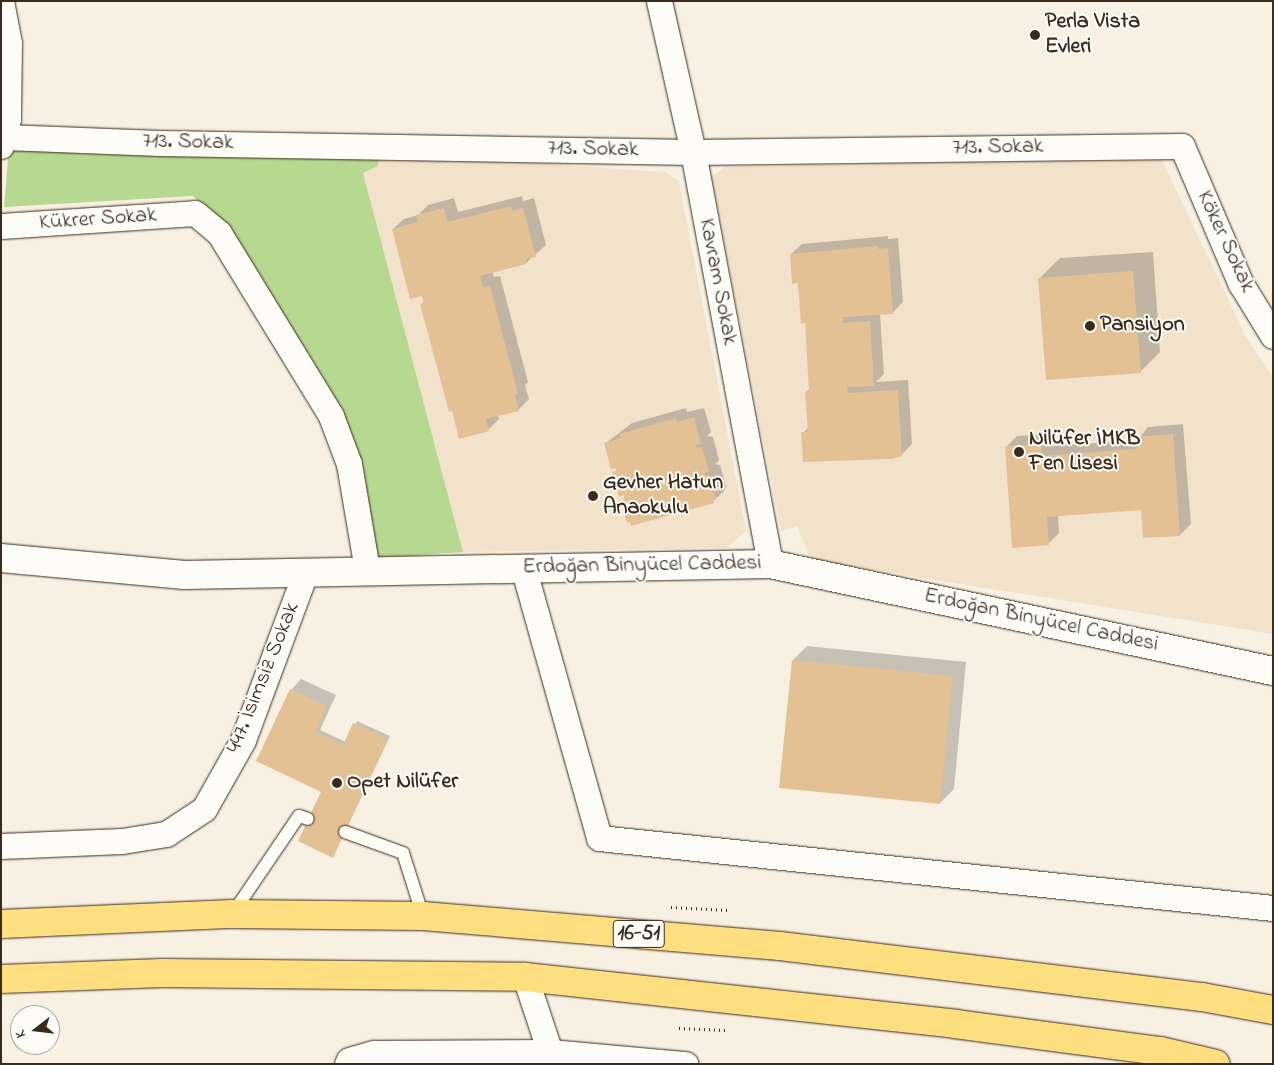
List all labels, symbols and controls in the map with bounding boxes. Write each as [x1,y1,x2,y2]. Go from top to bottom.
place label: Perla Vista Evleri [1045,9,1140,60]
marker: Perla Vista Evleri [1029,29,1041,41]
street label: 713. Sokak [142,129,234,157]
street label: 713. Sokak [952,134,1044,162]
street label: 713. Sokak [547,136,639,164]
street label: Köker Sokak [1190,187,1260,297]
street label: Kükrer Sokak [38,203,158,237]
street label: Kavram Sokak [692,216,742,348]
place label: Pansiyon [1100,313,1184,339]
marker: Pansiyon [1084,320,1096,332]
place label: Nilüfer İMKB Fen Lisesi [1029,426,1140,478]
marker: Nilüfer İMKB Fen Lisesi [1013,446,1025,458]
place label: Gevher Hatun Anaokulu [603,470,723,522]
marker: Gevher Hatun Anaokulu [587,490,599,502]
street label: Erdoğan Binyücel Caddesi [522,551,762,581]
street label: Erdoğan Binyücel Caddesi [921,583,1161,659]
street label: 447. İsimsiz Sokak [222,599,306,757]
place label: Opet Nilüfer [347,770,458,796]
marker: Opet Nilüfer [331,777,343,789]
road number: 16-51 [613,916,665,952]
north arrow [10,1005,60,1055]
text: K [10,1028,32,1040]

